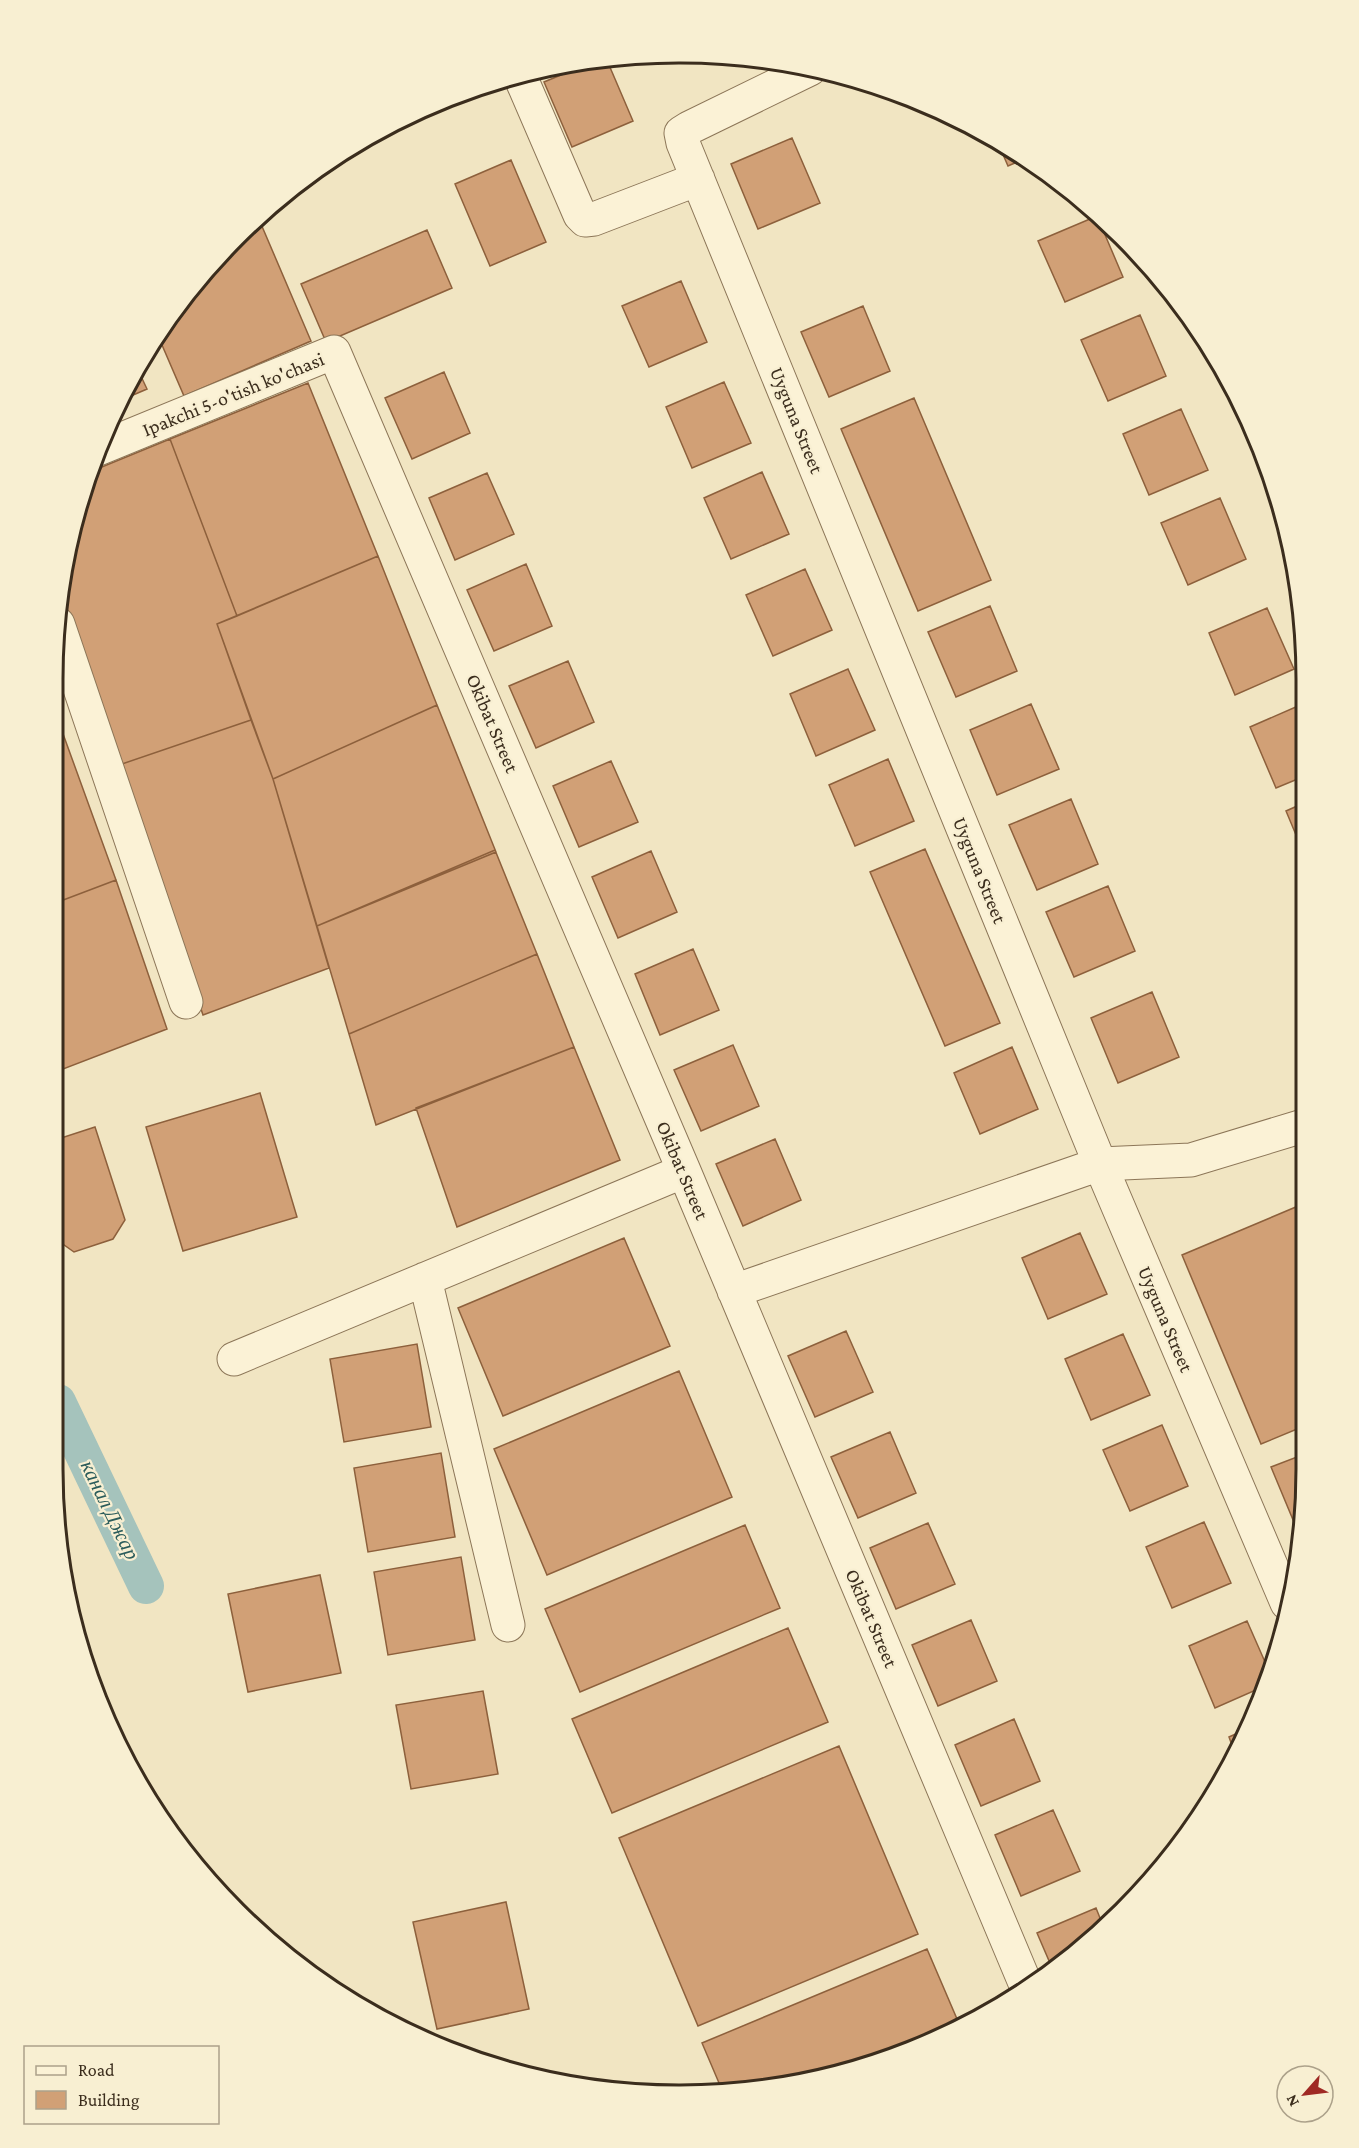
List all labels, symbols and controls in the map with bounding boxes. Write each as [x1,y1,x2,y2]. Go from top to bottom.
street label: Ipakchi 5-o'tish ko'chasi [139,347,327,441]
street label: Uyguna Street [765,364,828,477]
street label: Okibat Street [462,670,524,776]
street label: Uyguna Street [948,814,1011,927]
street label: Okibat Street [652,1117,714,1223]
street label: Uyguna Street [1133,1263,1198,1376]
water label: канал Джар [76,1456,144,1564]
street label: Okibat Street [841,1565,903,1671]
legend [24,2046,219,2124]
text: Road [78,2060,115,2080]
north arrow [1275,2064,1335,2124]
text: Building [78,2090,140,2110]
text: N [1282,2092,1302,2110]

